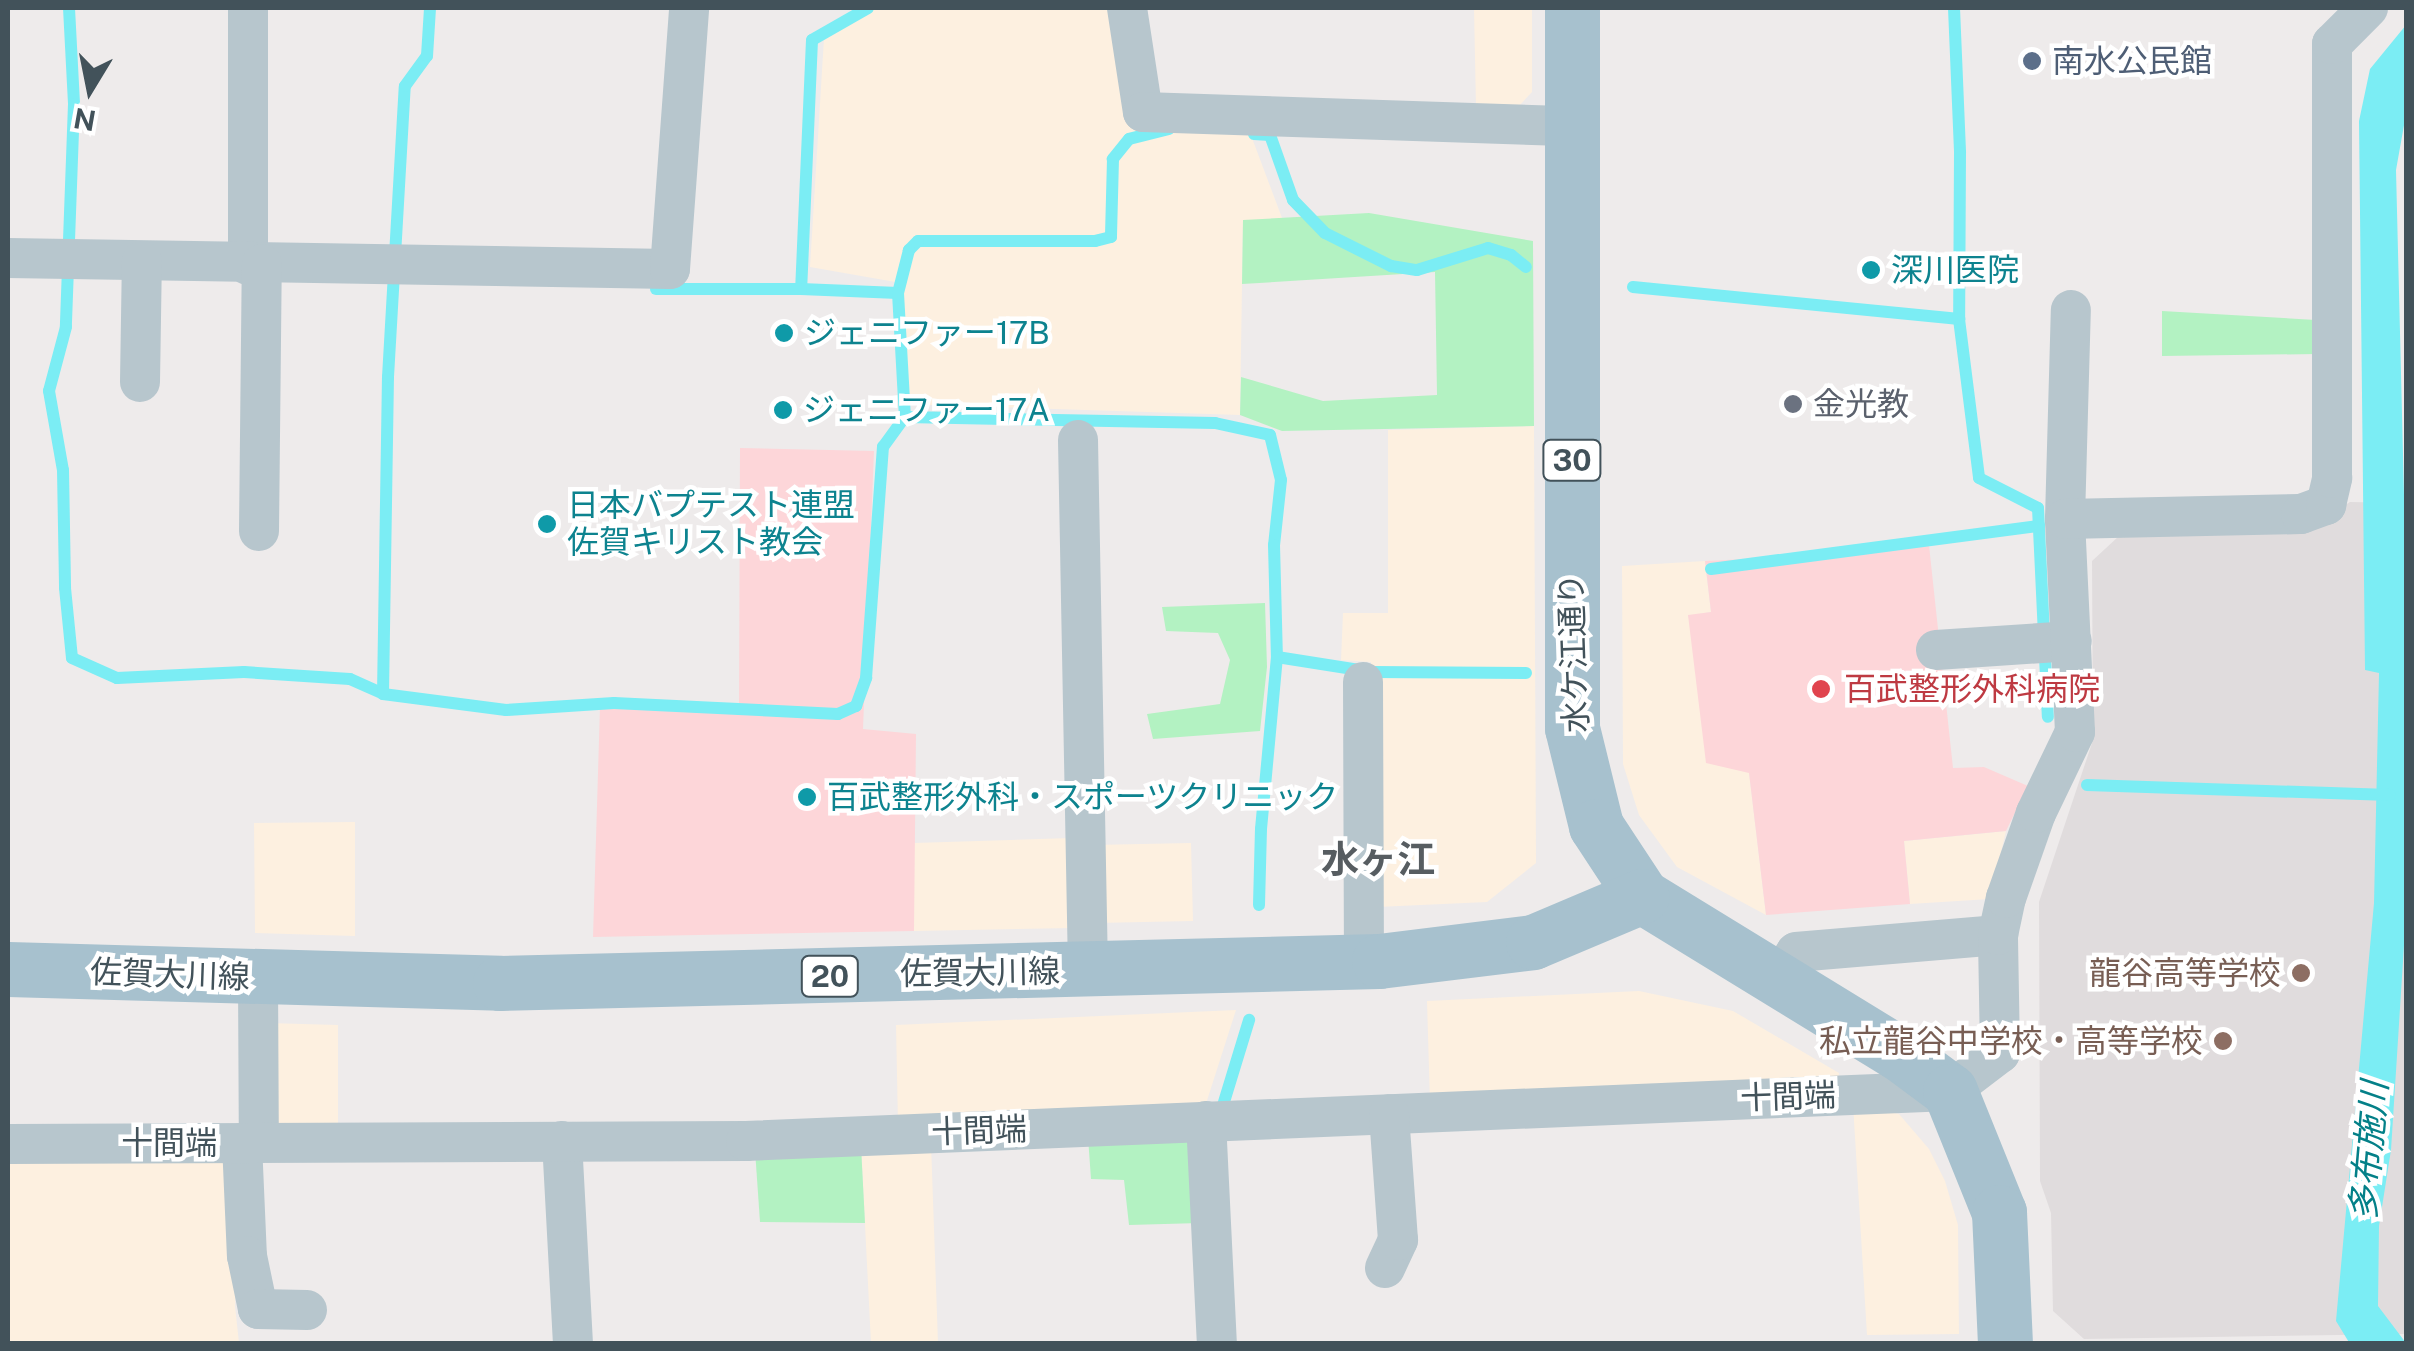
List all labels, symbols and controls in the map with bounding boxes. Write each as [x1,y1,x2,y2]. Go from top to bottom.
north arrow [40,40,140,140]
place label: 南水公民館 [2052,42,2212,80]
marker: 南水公民館 [2021,50,2043,72]
text: N [71,102,98,138]
place label: 深川医院 [1891,251,2019,289]
marker: 深川医院 [1860,259,1882,281]
place label: ジェニファー17B [804,314,1050,352]
marker: ジェニファー17B [773,322,795,344]
place label: 金光教 [1813,385,1909,423]
place label: ジェニファー17A [803,391,1050,429]
marker: 金光教 [1782,393,1804,415]
marker: ジェニファー17A [772,399,794,421]
road number: 30 [1542,435,1602,485]
place label: 日本バプテスト連盟 佐賀キリスト教会 [567,487,855,562]
marker: 日本バプテスト連盟 佐賀キリスト教会 [536,513,558,535]
street label: 水ケ江通り [1552,572,1596,734]
place label: 百武整形外科病院 [1844,670,2100,708]
marker: 百武整形外科病院 [1808,676,1834,702]
place label: 百武整形外科・スポーツクリニック [827,778,1339,816]
marker: 百武整形外科・スポーツクリニック [796,786,818,808]
district label: 水ヶ江 [1321,837,1435,883]
road number: 20 [800,951,860,1001]
street label: 佐賀大川線 [900,952,1060,994]
street label: 佐賀大川線 [89,953,251,997]
place label: 龍谷高等学校 [2089,954,2281,992]
marker: 龍谷高等学校 [2290,962,2312,984]
place label: 私立龍谷中学校・高等学校 [1819,1022,2203,1060]
marker: 私立龍谷中学校・高等学校 [2212,1030,2234,1052]
street label: 十間端 [1739,1076,1837,1118]
water label: 多布施川 [2342,1079,2396,1223]
street label: 十間端 [930,1110,1028,1152]
street label: 十間端 [121,1124,217,1162]

